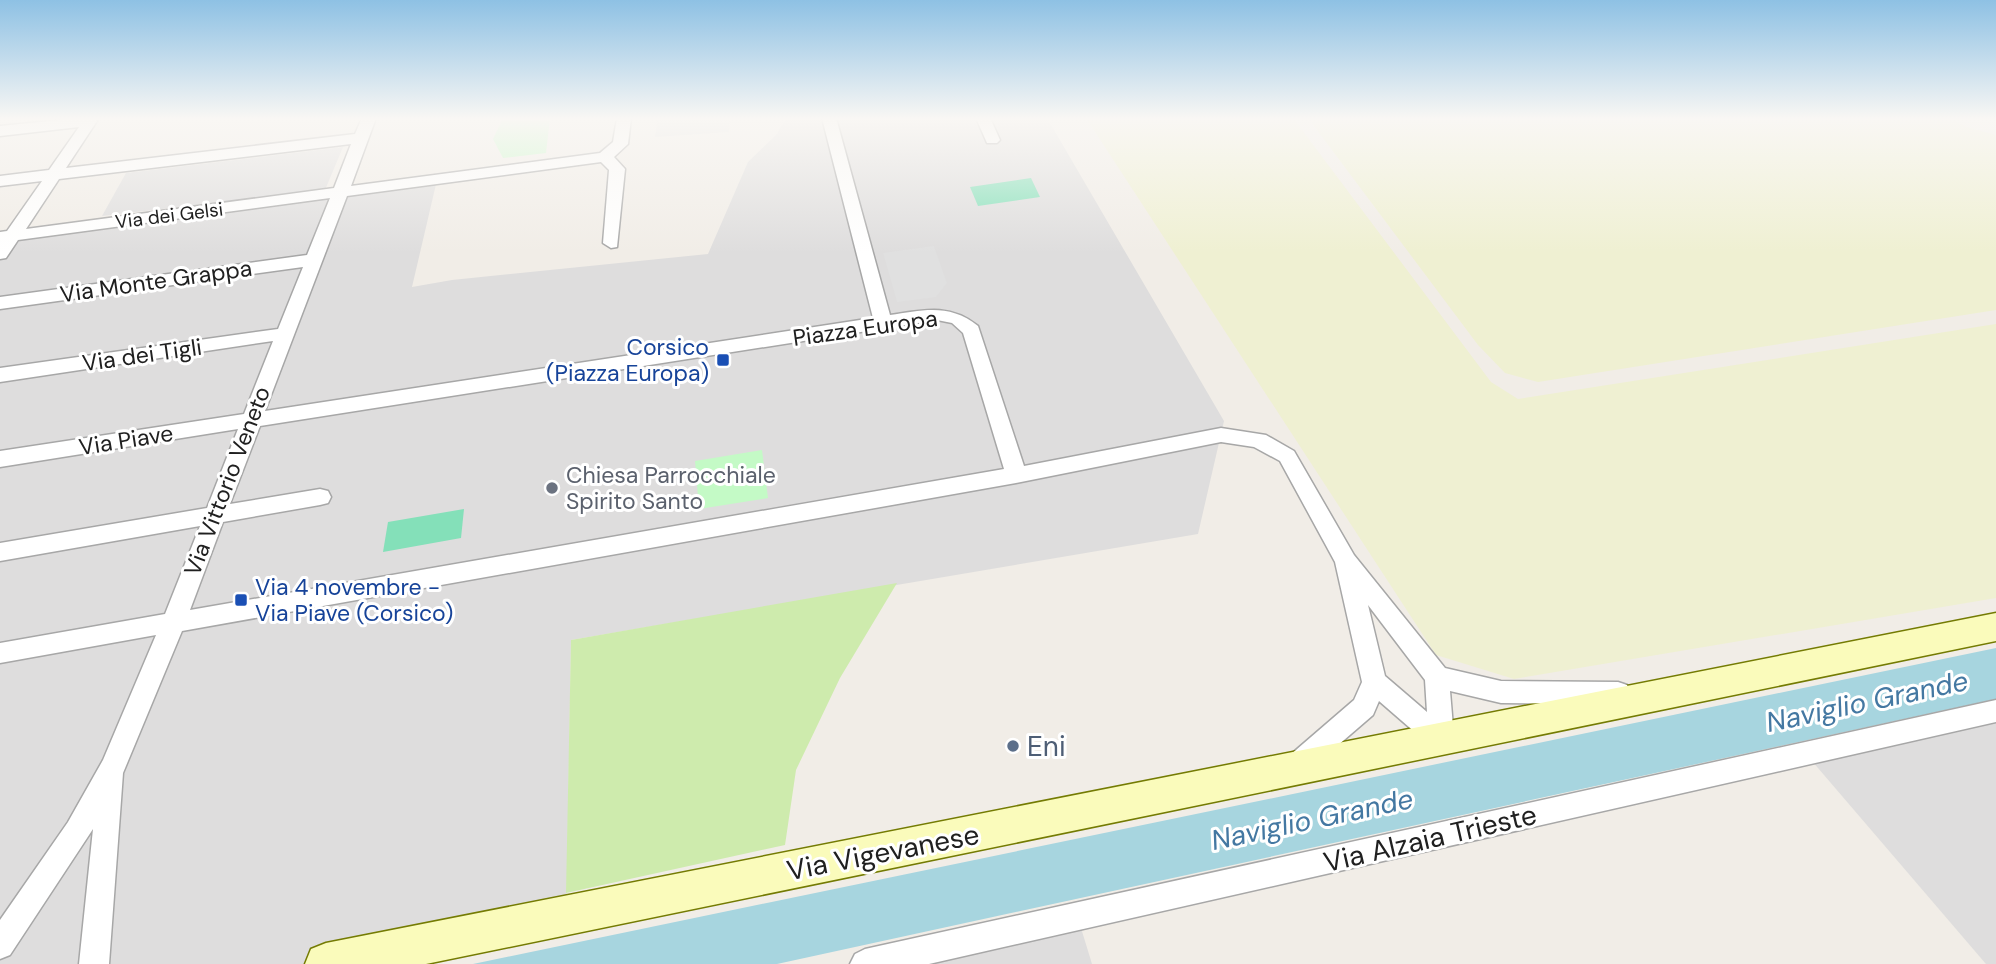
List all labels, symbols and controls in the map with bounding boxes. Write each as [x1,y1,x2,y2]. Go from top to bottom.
street label: Via dei Gelsi [114,196,224,235]
street label: Via Monte Grappa [58,253,254,309]
street label: Piazza Europa [791,303,939,353]
street label: Via dei Tigli [80,332,204,378]
place label: Corsico (Piazza Europa) [546,332,709,388]
marker: Corsico (Piazza Europa) [715,352,731,368]
street label: Via Vittorio Veneto [177,382,277,580]
street label: Via Piave [77,418,175,462]
place label: Chiesa Parrocchiale Spirito Santo [566,460,776,516]
marker: Chiesa Parrocchiale Spirito Santo [544,480,560,496]
place label: Via 4 novembre - Via Piave (Corsico) [255,572,453,628]
marker: Via 4 novembre - Via Piave (Corsico) [233,592,249,608]
water label: Naviglio Grande [1763,662,1972,741]
place label: Eni [1027,728,1066,765]
marker: Eni [1005,738,1021,754]
water label: Naviglio Grande [1208,780,1417,859]
street label: Via Alzaia Trieste [1320,796,1540,881]
street label: Via Vigevanese [784,816,982,889]

